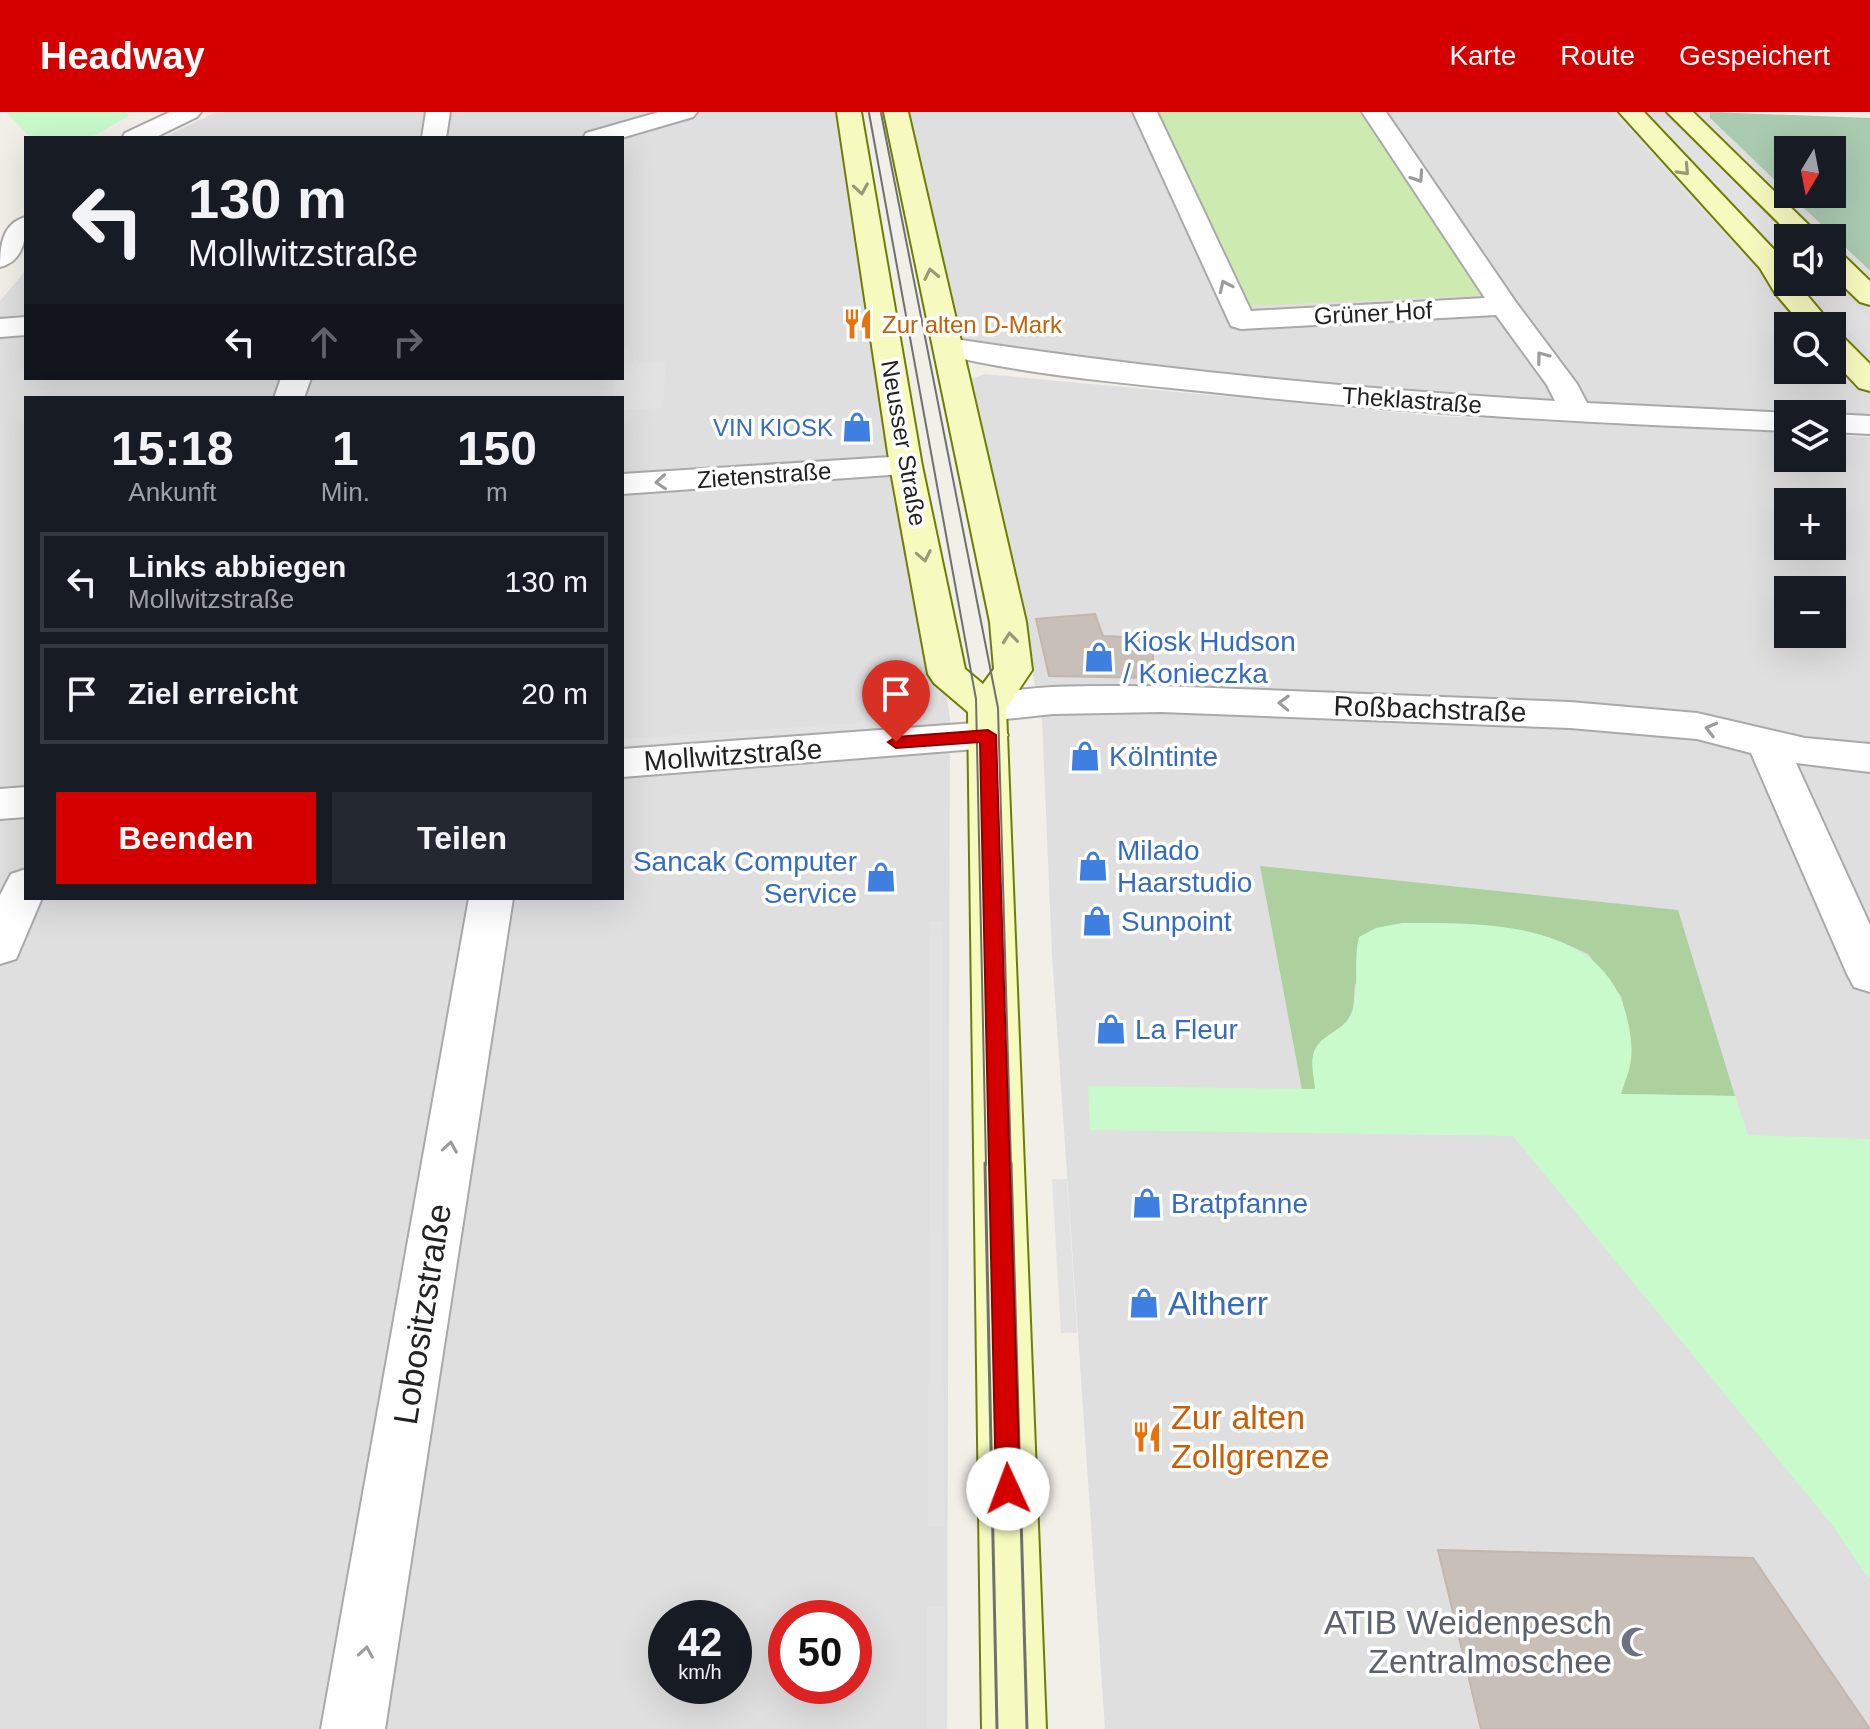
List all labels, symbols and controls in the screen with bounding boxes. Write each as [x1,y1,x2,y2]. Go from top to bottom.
text: Headway [40,35,205,77]
text: Karte [1449,40,1516,71]
text: Route [1560,40,1635,71]
text: Gespeichert [1679,40,1830,71]
north arrow [1774,136,1846,208]
map controls [1774,136,1846,648]
one-way arrow [1674,160,1688,175]
text: 130 m [188,167,347,230]
icon: left [56,168,160,272]
one-way arrow [1408,168,1423,182]
one-way arrow [852,182,869,196]
button: sound [1774,224,1846,296]
text: Mollwitzstraße [188,233,418,274]
one-way arrow [923,268,940,281]
one-way arrow [1219,280,1235,295]
street label: Grüner Hof [1313,296,1433,330]
restaurant icon: Zur alten D-Mark [841,307,875,341]
place label: Zur alten D-Mark [882,311,1063,338]
button: search [1774,312,1846,384]
icon: left [218,320,262,364]
icon: ahead [302,320,346,364]
icon: right [386,320,430,364]
one-way arrow [1538,351,1552,366]
street label: Neusser Straße [876,358,932,528]
street label: Theklastraße [1341,382,1483,418]
button: layers [1774,400,1846,472]
shop icon: VIN KIOSK [840,410,874,444]
place label: VIN KIOSK [713,414,833,441]
text: 15:18 [111,422,234,475]
text: 1 [332,422,359,475]
text: 150 [457,422,537,475]
street label: Zietenstraße [696,457,832,493]
one-way arrow [654,473,667,490]
text: Ankunft [128,477,216,507]
text: Min. [321,477,370,507]
text: m [486,477,508,507]
button: + [1774,488,1846,560]
one-way arrow [915,548,932,562]
text: Links abbiegen [128,550,346,583]
icon: left [60,560,104,604]
text: 130 m [505,565,588,598]
button: − [1774,576,1846,648]
text: Mollwitzstraße [128,584,294,614]
place label: Kiosk Hudson / Konieczka [1123,626,1296,689]
one-way arrow [1001,631,1018,644]
shop icon: Kiosk Hudson / Konieczka [1082,640,1116,674]
pin [862,660,930,742]
icon: arrive [60,672,104,716]
icon: arrive [874,672,918,716]
text: Ziel erreicht [128,677,298,710]
text: 20 m [521,677,588,710]
street label: Roßbachstraße [1333,690,1527,728]
one-way arrow [1277,694,1290,711]
one-way arrow [1705,721,1718,738]
street label: Mollwitzstraße [643,733,823,777]
shop icon: Kölntinte [1068,739,1102,773]
place label: Kölntinte [1109,741,1218,772]
button: Beenden [56,792,316,884]
button: Teilen [332,792,592,884]
place label: Milado Haarstudio [1117,835,1252,898]
place label: Sancak Computer Service [633,846,857,909]
shop icon: Milado Haarstudio [1076,849,1110,883]
shop icon: Sancak Computer Service [864,860,898,894]
shop icon: Sunpoint [1080,904,1114,938]
place label: Sunpoint [1121,906,1232,937]
shop icon: La Fleur [1094,1012,1128,1046]
place label: La Fleur [1135,1014,1238,1045]
one-way arrow [440,1140,457,1154]
shop icon: Bratpfanne [1130,1186,1164,1220]
place label: Bratpfanne [1171,1188,1308,1219]
street label: Lobositzstraße [386,1201,458,1427]
place label: Altherr [1168,1284,1268,1322]
shop icon: Altherr [1127,1286,1161,1320]
place label: Zur alten Zollgrenze [1171,1398,1330,1475]
restaurant icon: Zur alten Zollgrenze [1130,1420,1164,1454]
position arrow [966,1447,1050,1531]
speed limit sign: 50 [768,1600,872,1704]
place label: ATIB Weidenpesch Zentralmoschee [1324,1603,1612,1680]
text: 42 [678,1620,722,1664]
mosque icon: ATIB Weidenpesch Zentralmoschee [1619,1625,1653,1659]
one-way arrow [356,1645,373,1659]
text: km/h [678,1661,722,1683]

